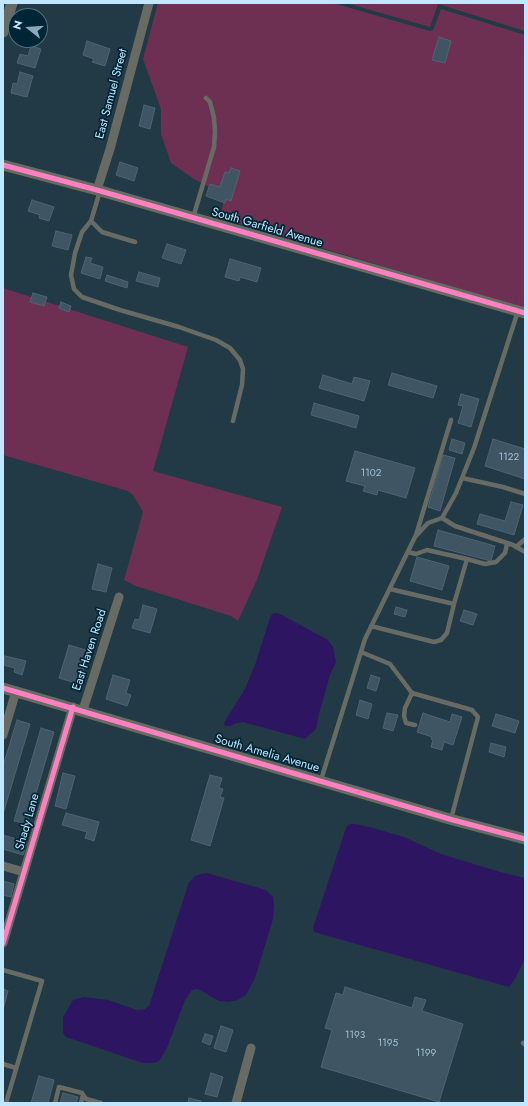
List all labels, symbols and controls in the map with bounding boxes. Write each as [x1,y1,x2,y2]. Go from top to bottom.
north arrow [8,8,48,48]
text: N [9,18,26,31]
street label: East Samuel Street [93,47,131,141]
street label: South Garfield Avenue [210,205,324,251]
house number: 1122 [499,452,519,464]
house number: 1102 [361,468,381,480]
street label: East Haven Road [70,607,110,693]
street label: South Amelia Avenue [213,732,321,776]
street label: Shady Lane [13,792,43,852]
house number: 1193 [345,1030,365,1042]
house number: 1195 [378,1038,398,1050]
house number: 1199 [416,1048,436,1060]

